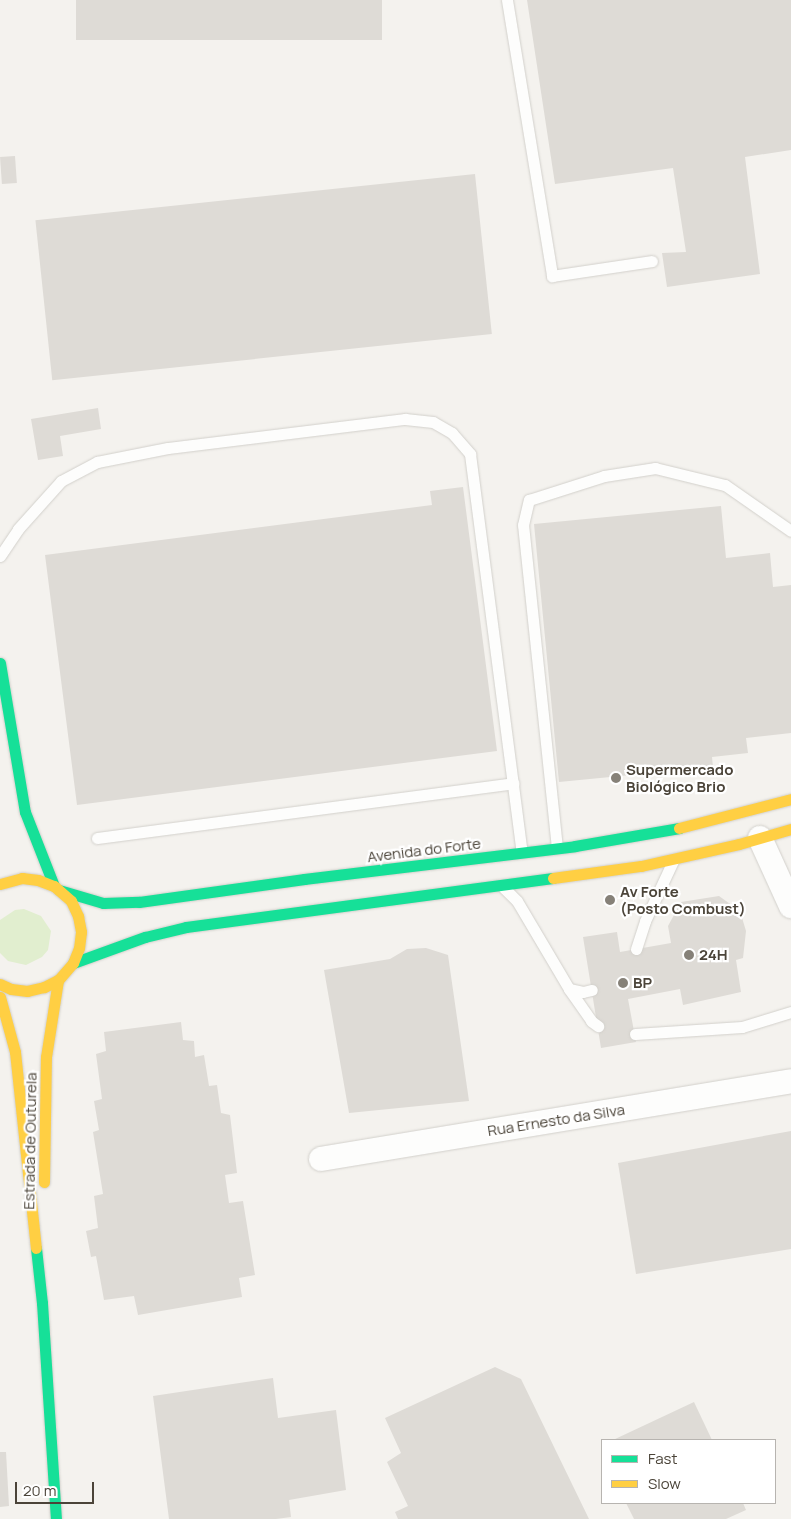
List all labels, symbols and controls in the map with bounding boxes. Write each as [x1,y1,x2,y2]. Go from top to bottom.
place label: Supermercado Biológico Brio [626,760,733,795]
marker: Supermercado Biológico Brio [610,772,622,784]
street label: Avenida do Forte [366,834,482,866]
place label: Av Forte (Posto Combust) [620,882,746,917]
marker: Av Forte (Posto Combust) [604,894,616,906]
place label: 24H [699,946,728,964]
marker: 24H [683,949,695,961]
place label: BP [633,974,652,992]
marker: BP [617,977,629,989]
street label: Estrada de Outurela [20,1072,40,1210]
street label: Rua Ernesto da Silva [486,1100,626,1140]
legend [601,1439,776,1504]
text: Fast [648,1448,677,1469]
scale bar [18,1472,96,1504]
text: Slow [648,1473,681,1494]
text: 20 m [23,1480,56,1501]

